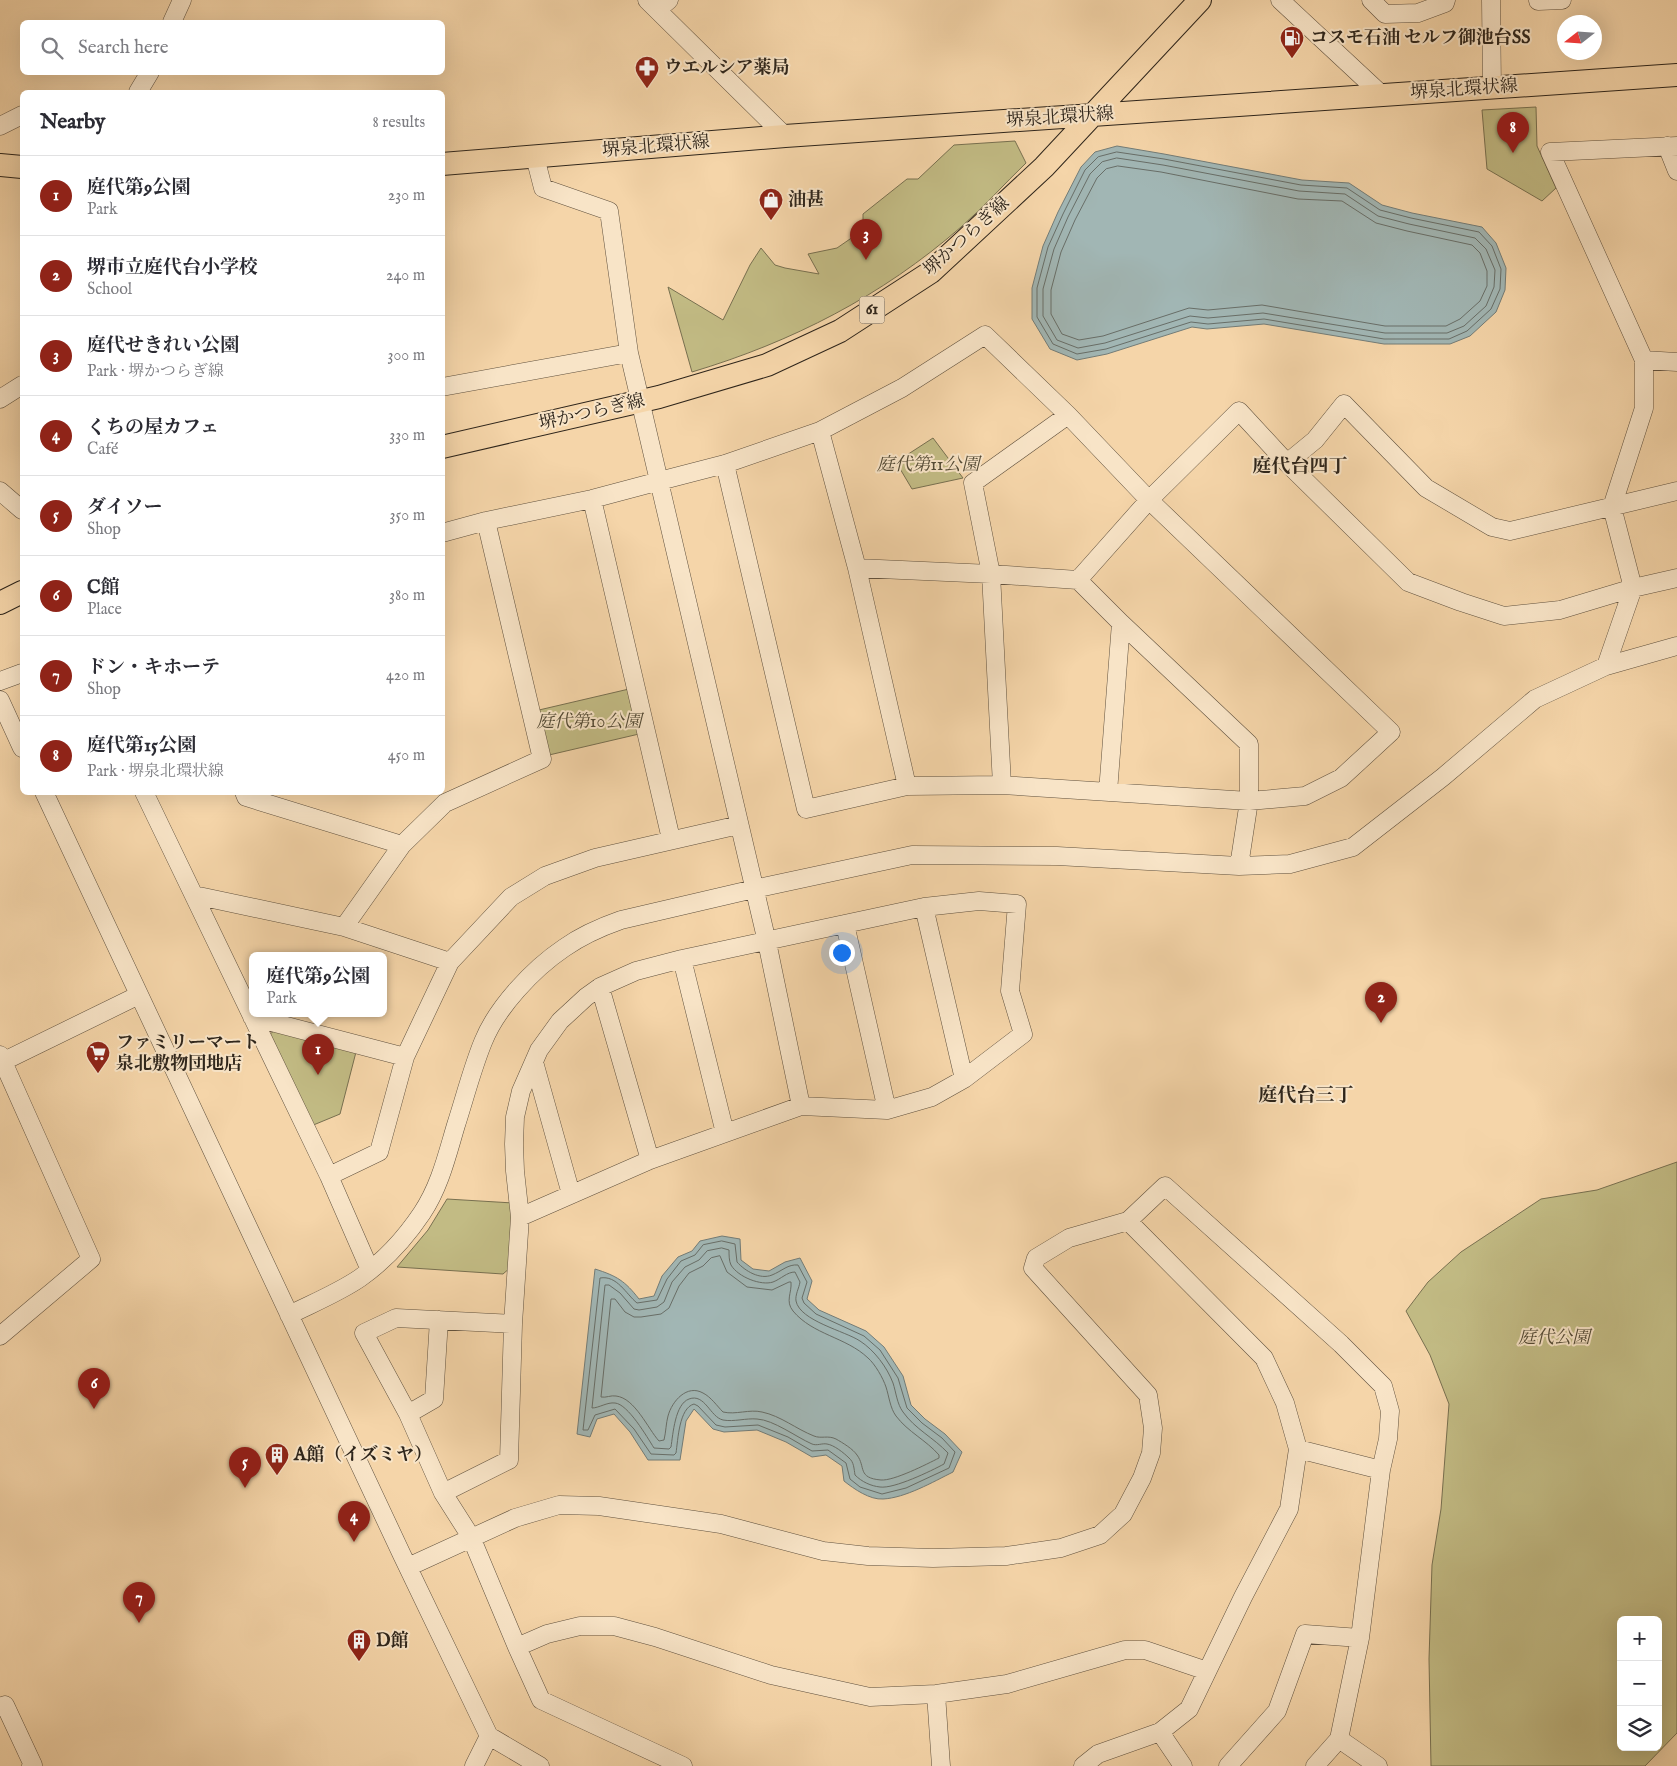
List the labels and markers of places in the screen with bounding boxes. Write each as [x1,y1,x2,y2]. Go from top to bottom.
fuel station icon: コスモ石油 セルフ御池台SS [1279,25,1305,59]
place label: コスモ石油 セルフ御池台SS [1310,27,1530,50]
pharmacy icon: ウエルシア薬局 [634,55,660,89]
place label: ウエルシア薬局 [664,57,790,80]
pin: 8 [1497,112,1529,153]
shop icon: 油甚 [758,187,784,221]
place label: 油甚 [788,189,824,212]
pin: 3 [850,219,882,260]
pin: 2 [1365,982,1397,1023]
place label: ファミリーマート 泉北敷物団地店 [116,1032,260,1076]
pin: 1 [302,1034,334,1075]
supermarket icon: ファミリーマート 泉北敷物団地店 [85,1040,111,1074]
pin: 6 [78,1368,110,1409]
building icon: A館（イズミヤ） [264,1442,290,1476]
place label: A館（イズミヤ） [293,1444,432,1467]
pin: 5 [229,1447,261,1488]
pin: 4 [338,1501,370,1542]
pin: 7 [123,1582,155,1623]
building icon: D館 [346,1628,372,1662]
place label: D館 [376,1630,408,1653]

